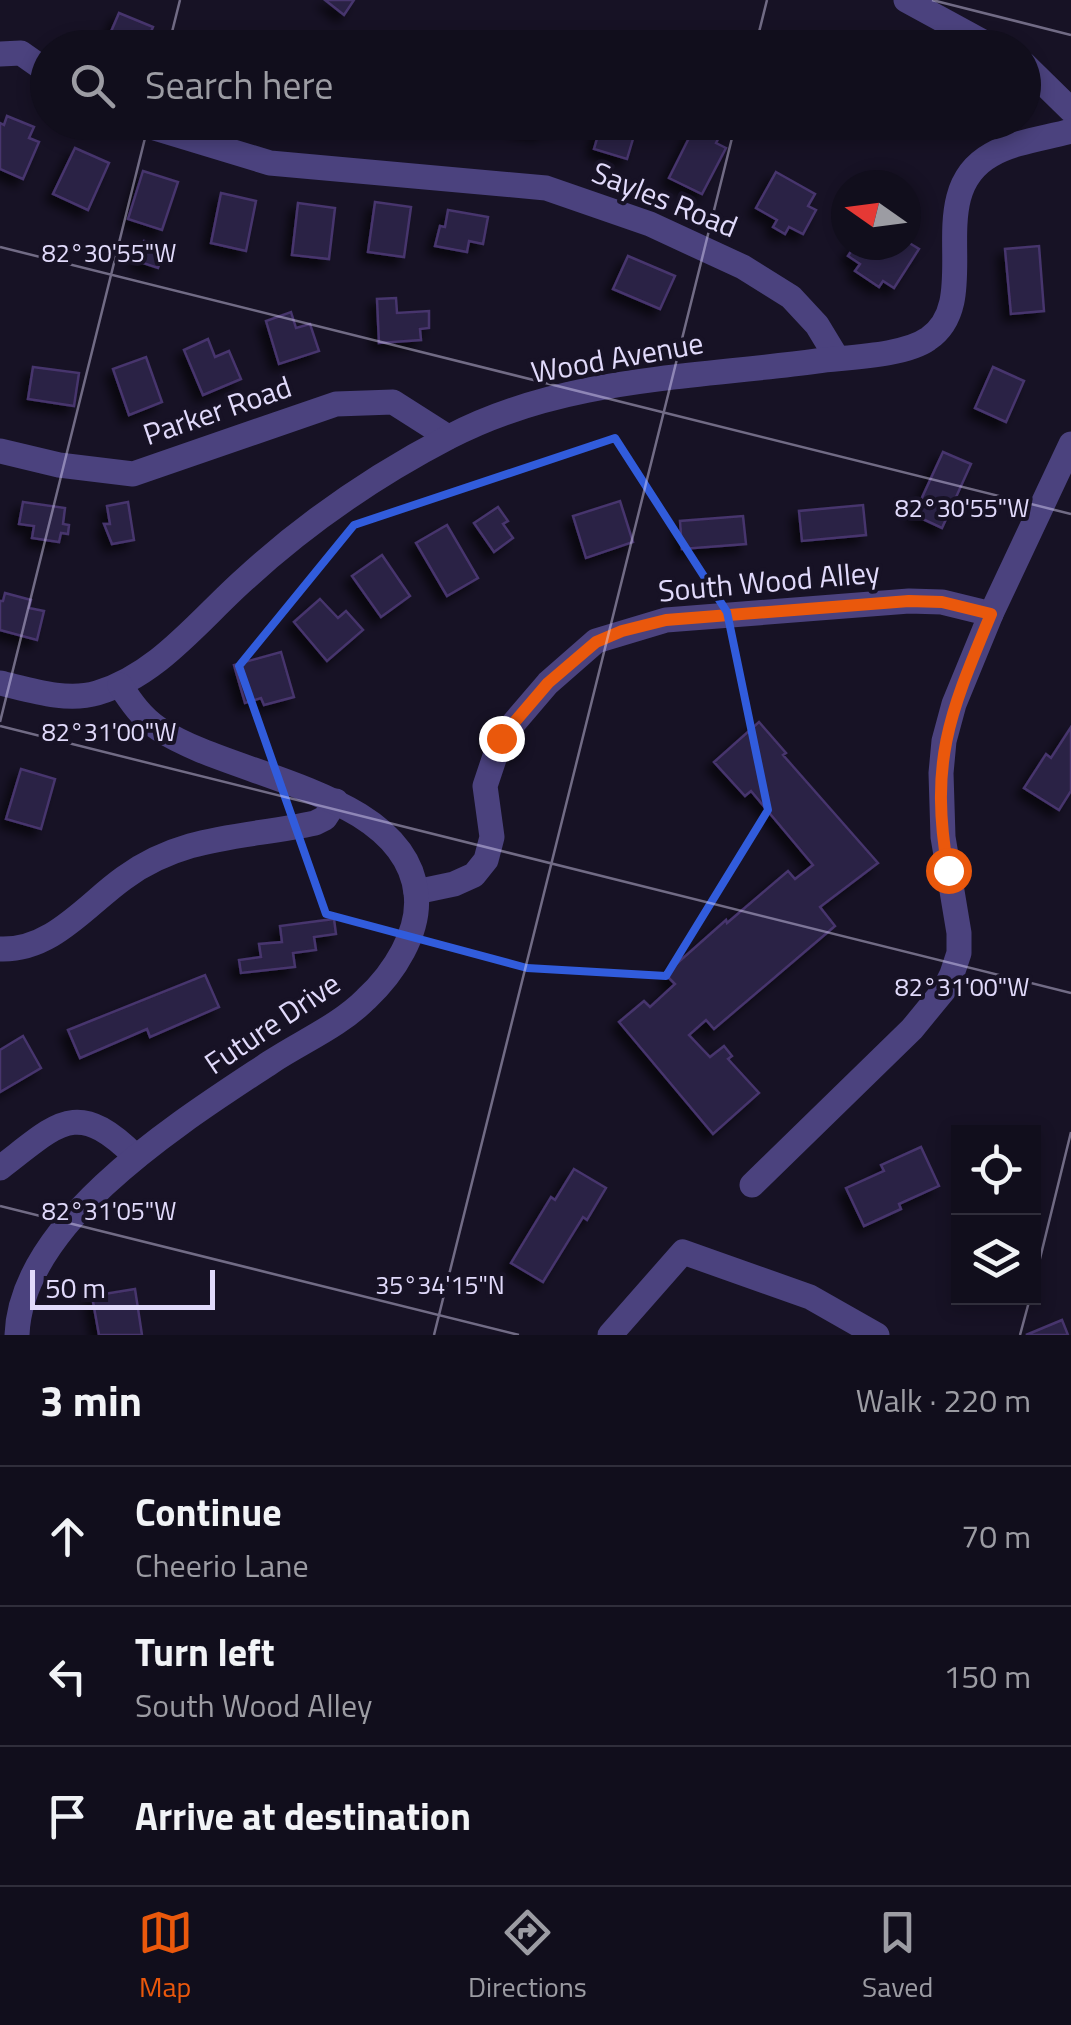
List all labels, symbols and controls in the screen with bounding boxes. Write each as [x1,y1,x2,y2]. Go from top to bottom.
search box [30,30,1041,140]
text: Search here [145,56,333,114]
icon: search [65,58,120,113]
street label: Sayles Road [585,149,745,249]
north arrow [831,170,921,260]
text: 82°30'55"W [42,234,176,272]
street label: Wood Avenue [527,319,707,395]
street label: Parker Road [137,363,297,457]
text: 82°30'55"W [895,489,1029,527]
street label: South Wood Alley [656,548,882,614]
text: 82°31'00"W [42,713,176,751]
route end [479,716,525,762]
route start [926,848,972,894]
street label: Future Drive [195,961,349,1085]
text: 82°31'00"W [895,968,1029,1006]
map controls [951,1125,1041,1305]
button: locate [951,1125,1041,1215]
text: 82°31'05"W [42,1192,176,1230]
button: layers [951,1215,1041,1305]
scale bar [30,1265,215,1310]
text: 50 m [45,1266,106,1309]
text: 35°34'15"N [375,1266,505,1304]
text: 3 min [40,1368,142,1432]
text: Walk · 220 m [856,1376,1031,1424]
text: Continue [135,1483,282,1541]
icon: ahead [40,1509,95,1564]
text: 70 m [961,1512,1031,1560]
text: Cheerio Lane [135,1541,309,1589]
text: Turn left [135,1623,275,1681]
icon: left [40,1649,95,1704]
text: 150 m [943,1652,1031,1700]
text: South Wood Alley [135,1681,372,1729]
text: Arrive at destination [135,1787,471,1845]
icon: arrive [40,1789,95,1844]
tab: Map [138,1905,193,2008]
tab: Directions [468,1905,587,2008]
tab: Saved [862,1905,933,2008]

